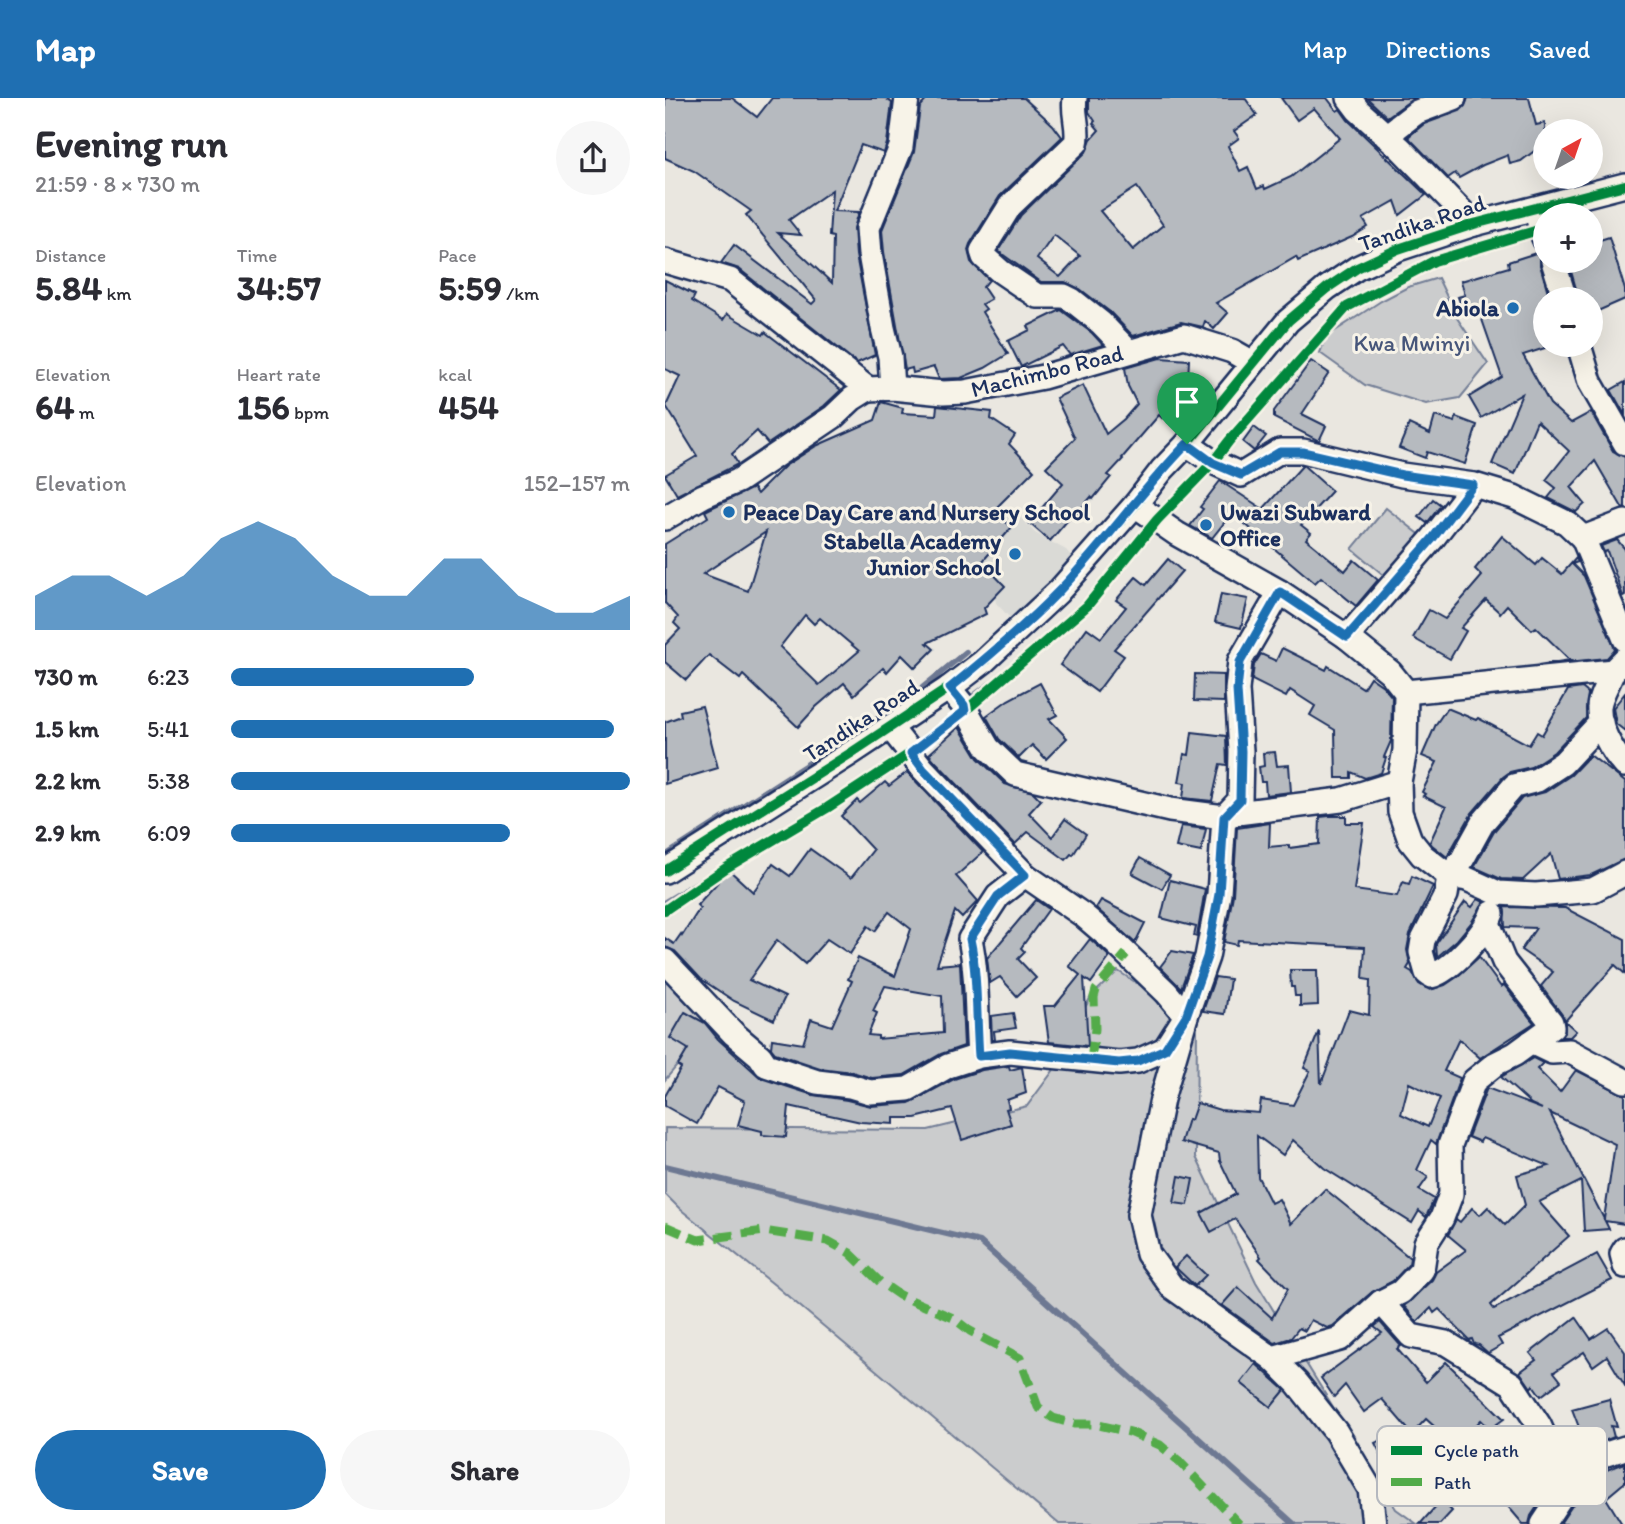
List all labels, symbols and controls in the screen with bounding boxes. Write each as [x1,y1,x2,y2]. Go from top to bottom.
text: Map [35,30,96,69]
text: Map [1303,35,1347,64]
text: Directions [1385,35,1491,64]
text: Saved [1529,35,1590,64]
north arrow [1533,119,1603,189]
map controls [1533,119,1603,357]
text: Evening run [35,121,228,167]
button: share [556,121,630,195]
text: 21:59 · 8 × 730 m [35,170,200,198]
street label: Tandika Road [1355,188,1489,258]
button: + [1533,203,1603,273]
text: Distance [35,244,106,267]
text: Time [237,244,277,267]
text: Pace [438,244,476,267]
text: 5.84 [35,267,102,309]
text: 34:57 [237,267,321,309]
text: 5:59 [438,267,502,309]
text: km [102,282,132,305]
text: /km [502,282,539,305]
button: − [1533,287,1603,357]
place label: Abiola [1435,294,1500,322]
marker: Abiola [1505,300,1521,316]
park label: Kwa Mwinyi [1354,329,1470,357]
street label: Machimbo Road [968,339,1126,403]
text: Elevation [35,363,111,386]
text: Heart rate [237,363,321,386]
text: kcal [438,363,472,386]
pin [1157,372,1217,444]
icon: arrive [1168,383,1206,421]
text: 64 [35,386,75,428]
text: 156 [237,386,290,428]
text: 454 [438,386,499,428]
text: m [75,401,95,424]
text: bpm [290,401,329,424]
text: Elevation [35,469,126,497]
text: 152–157 m [524,469,630,497]
place label: Peace Day Care and Nursery School [743,498,1090,526]
place label: Uwazi Subward Office [1220,498,1371,552]
marker: Peace Day Care and Nursery School [721,504,737,520]
marker: Uwazi Subward Office [1198,517,1214,533]
place label: Stabella Academy Junior School [824,527,1001,581]
marker: Stabella Academy Junior School [1007,546,1023,562]
text: 730 m [35,663,98,691]
text: 6:23 [147,663,189,691]
street label: Tandika Road [798,672,924,768]
text: 1.5 km [35,715,99,743]
text: 5:41 [147,715,189,743]
text: 2.2 km [35,767,100,795]
text: 5:38 [147,767,190,795]
text: 2.9 km [35,819,100,847]
text: 6:09 [147,819,191,847]
legend [1377,1426,1607,1506]
button: Save [35,1430,326,1510]
button: Share [340,1430,630,1510]
text: Cycle path [1434,1439,1519,1462]
text: Path [1434,1471,1471,1494]

